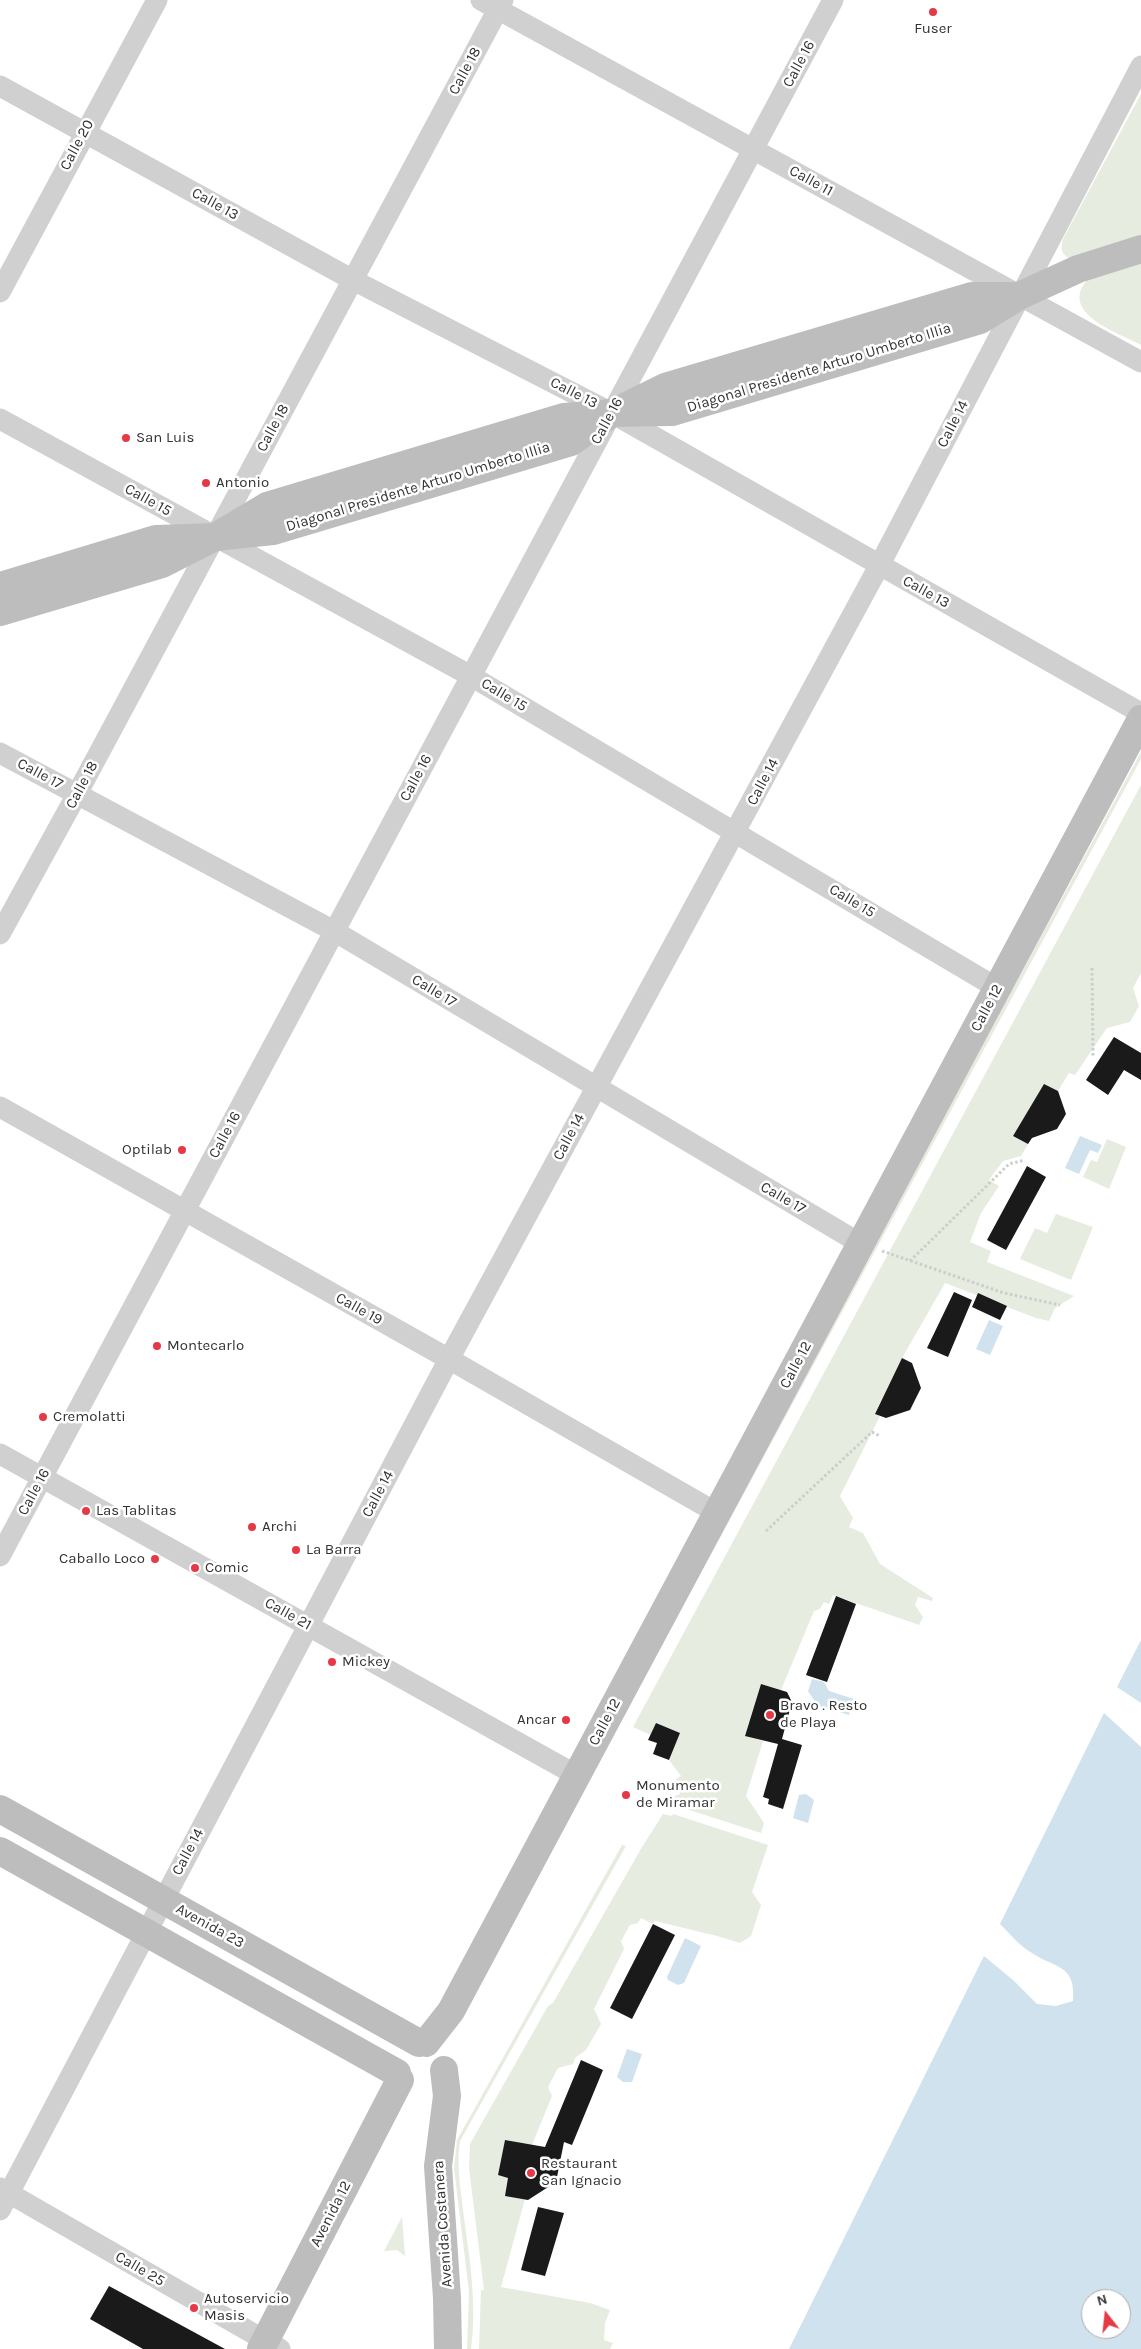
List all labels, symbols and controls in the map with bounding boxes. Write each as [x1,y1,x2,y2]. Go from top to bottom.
marker: Fuser [927,6,939,18]
place label: Fuser [914,20,952,38]
street label: Calle 16 [779,37,819,91]
street label: Calle 18 [445,44,485,98]
street label: Calle 20 [56,117,98,173]
street label: Calle 11 [786,162,836,200]
street label: Calle 13 [188,184,242,224]
street label: Diagonal Presidente Arturo Umberto Illia [685,319,953,417]
street label: Calle 13 [547,373,601,413]
street label: Calle 16 [587,394,627,448]
street label: Calle 14 [934,397,972,451]
street label: Calle 18 [253,401,293,455]
place label: San Luis [136,429,194,447]
marker: San Luis [120,432,132,444]
street label: Diagonal Presidente Arturo Umberto Illia [284,438,552,536]
place label: Antonio [216,474,269,492]
marker: Antonio [200,477,212,489]
street label: Calle 15 [122,480,174,520]
street label: Calle 13 [899,572,953,612]
street label: Calle 15 [478,674,530,716]
street label: Calle 16 [396,751,436,805]
street label: Calle 17 [14,755,66,793]
street label: Calle 14 [743,756,783,808]
street label: Calle 18 [62,758,102,812]
street label: Calle 15 [826,880,878,922]
street label: Calle 17 [408,971,460,1011]
street label: Calle 12 [967,981,1007,1035]
street label: Calle 16 [205,1108,245,1162]
street label: Calle 14 [549,1111,589,1163]
place label: Optilab [122,1141,172,1159]
marker: Optilab [176,1144,188,1156]
street label: Calle 17 [757,1178,809,1218]
street label: Calle 19 [332,1289,386,1329]
place label: Montecarlo [167,1337,244,1355]
street label: Calle 12 [776,1338,816,1392]
marker: Montecarlo [151,1340,163,1352]
place label: Cremolatti [53,1408,126,1426]
marker: Cremolatti [37,1411,49,1423]
street label: Calle 16 [14,1465,54,1519]
street label: Calle 14 [358,1468,398,1520]
place label: Las Tablitas [96,1502,177,1520]
marker: Las Tablitas [80,1505,92,1517]
place label: Archi [262,1518,297,1536]
marker: Archi [246,1521,258,1533]
place label: La Barra [306,1541,362,1559]
marker: La Barra [290,1544,302,1556]
place label: Caballo Loco [59,1550,145,1568]
marker: Caballo Loco [149,1553,161,1565]
place label: Comic [205,1559,249,1577]
marker: Comic [189,1562,201,1574]
street label: Calle 21 [261,1594,315,1634]
place label: Mickey [342,1653,390,1671]
marker: Mickey [326,1656,338,1668]
street label: Calle 12 [585,1695,625,1749]
place label: Bravo . Resto de Playa [780,1697,867,1732]
marker: Bravo . Resto de Playa [764,1709,776,1721]
place label: Ancar [517,1711,556,1729]
marker: Ancar [560,1714,572,1726]
place label: Monumento de Miramar [636,1777,720,1812]
marker: Monumento de Miramar [620,1789,632,1801]
street label: Calle 14 [168,1826,208,1878]
street label: Avenida 23 [173,1900,247,1952]
place label: Restaurant San Ignacio [541,2155,621,2190]
street label: Avenida Costanera [430,2160,456,2288]
marker: Restaurant San Ignacio [525,2167,537,2179]
street label: Avenida 12 [307,2178,355,2250]
street label: Calle 25 [112,2248,168,2290]
north arrow [1081,2289,1131,2339]
place label: Autoservicio Masis [204,2290,289,2325]
text: N [1095,2291,1109,2310]
marker: Autoservicio Masis [188,2302,200,2314]

